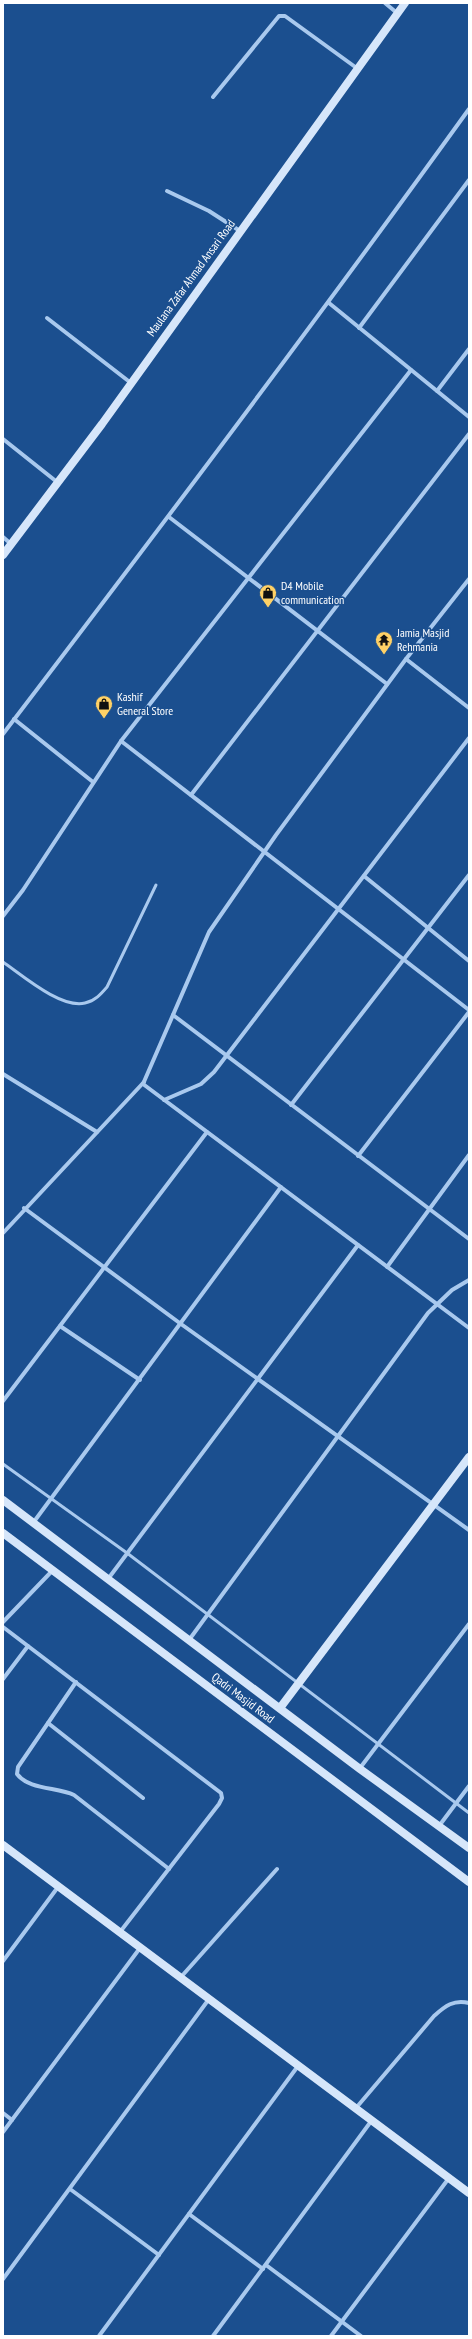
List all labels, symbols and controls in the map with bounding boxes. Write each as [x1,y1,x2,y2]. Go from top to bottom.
street label: Maulana Zafar Ahmad Ansari Road [143,216,238,339]
place label: D4 Mobile communication [281,578,344,607]
shop icon: D4 Mobile communication [258,583,278,608]
place label: Jamia Masjid Rehmania [396,625,449,654]
temple icon: Jamia Masjid Rehmania [374,630,394,655]
place label: Kashif General Store [117,689,173,718]
shop icon: Kashif General Store [94,694,114,719]
street label: Qadri Masjid Road [209,1669,278,1726]

